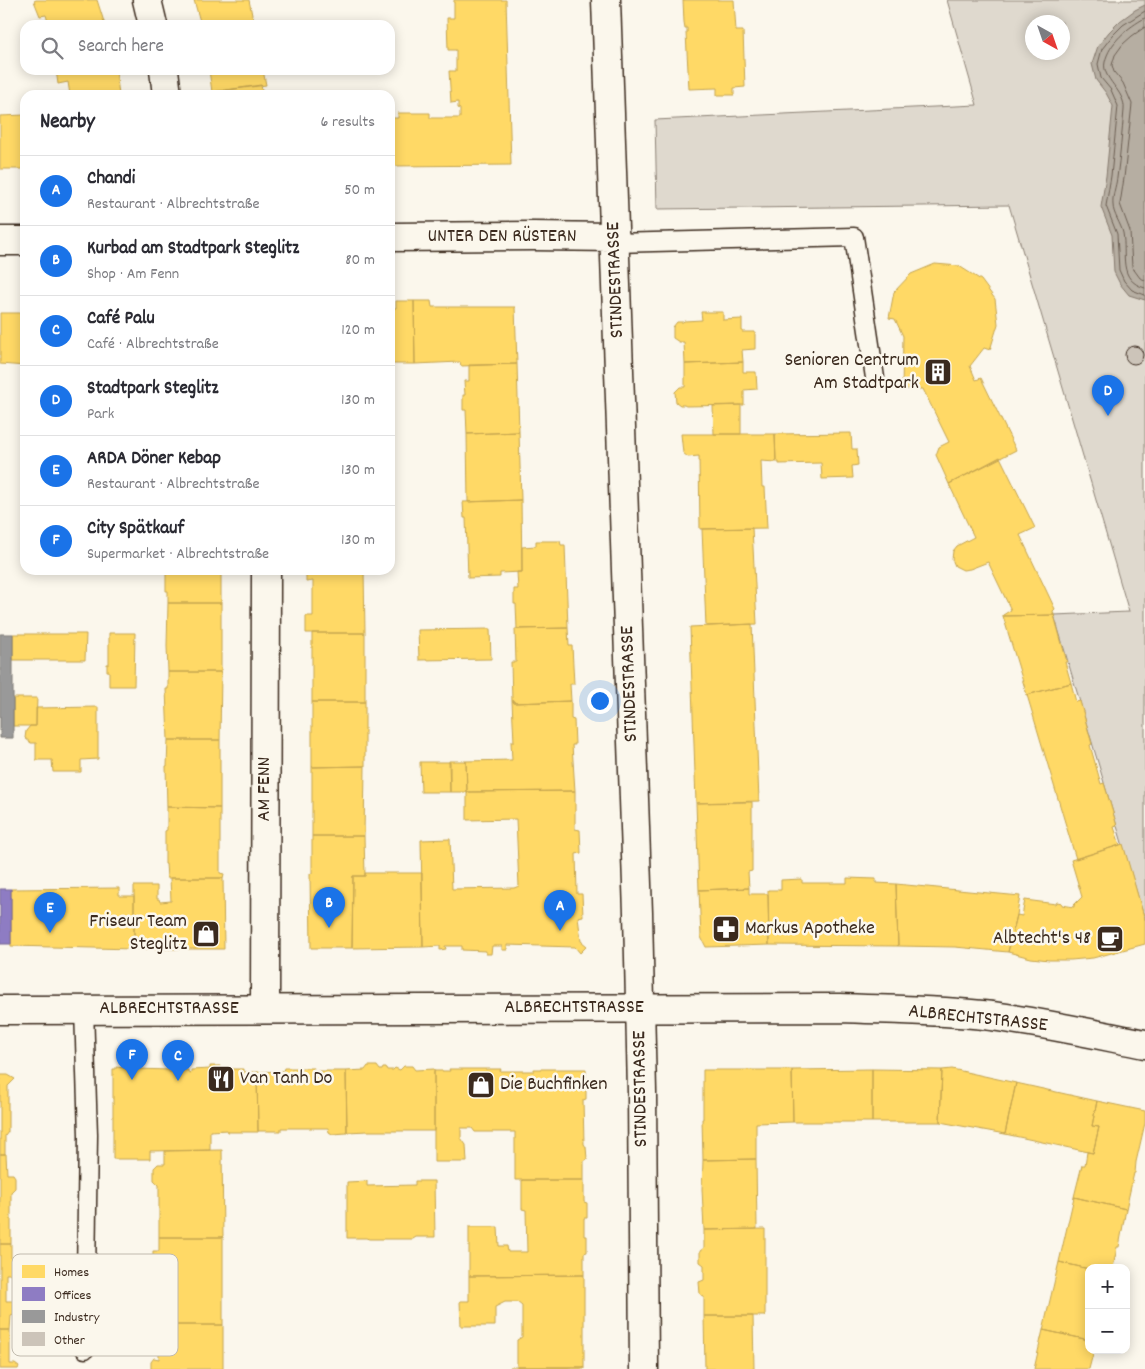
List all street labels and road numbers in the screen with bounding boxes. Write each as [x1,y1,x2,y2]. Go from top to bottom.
street label: STINDESTRASSE [600,221,632,339]
street label: UNTER DEN RÜSTERN [427,223,577,251]
street label: STINDESTRASSE [614,625,646,743]
street label: AM FENN [251,757,279,821]
street label: ALBRECHTSTRASSE [504,994,644,1022]
street label: ALBRECHTSTRASSE [99,995,239,1023]
street label: ALBRECHTSTRASSE [907,998,1049,1040]
street label: STINDESTRASSE [626,1031,656,1147]

